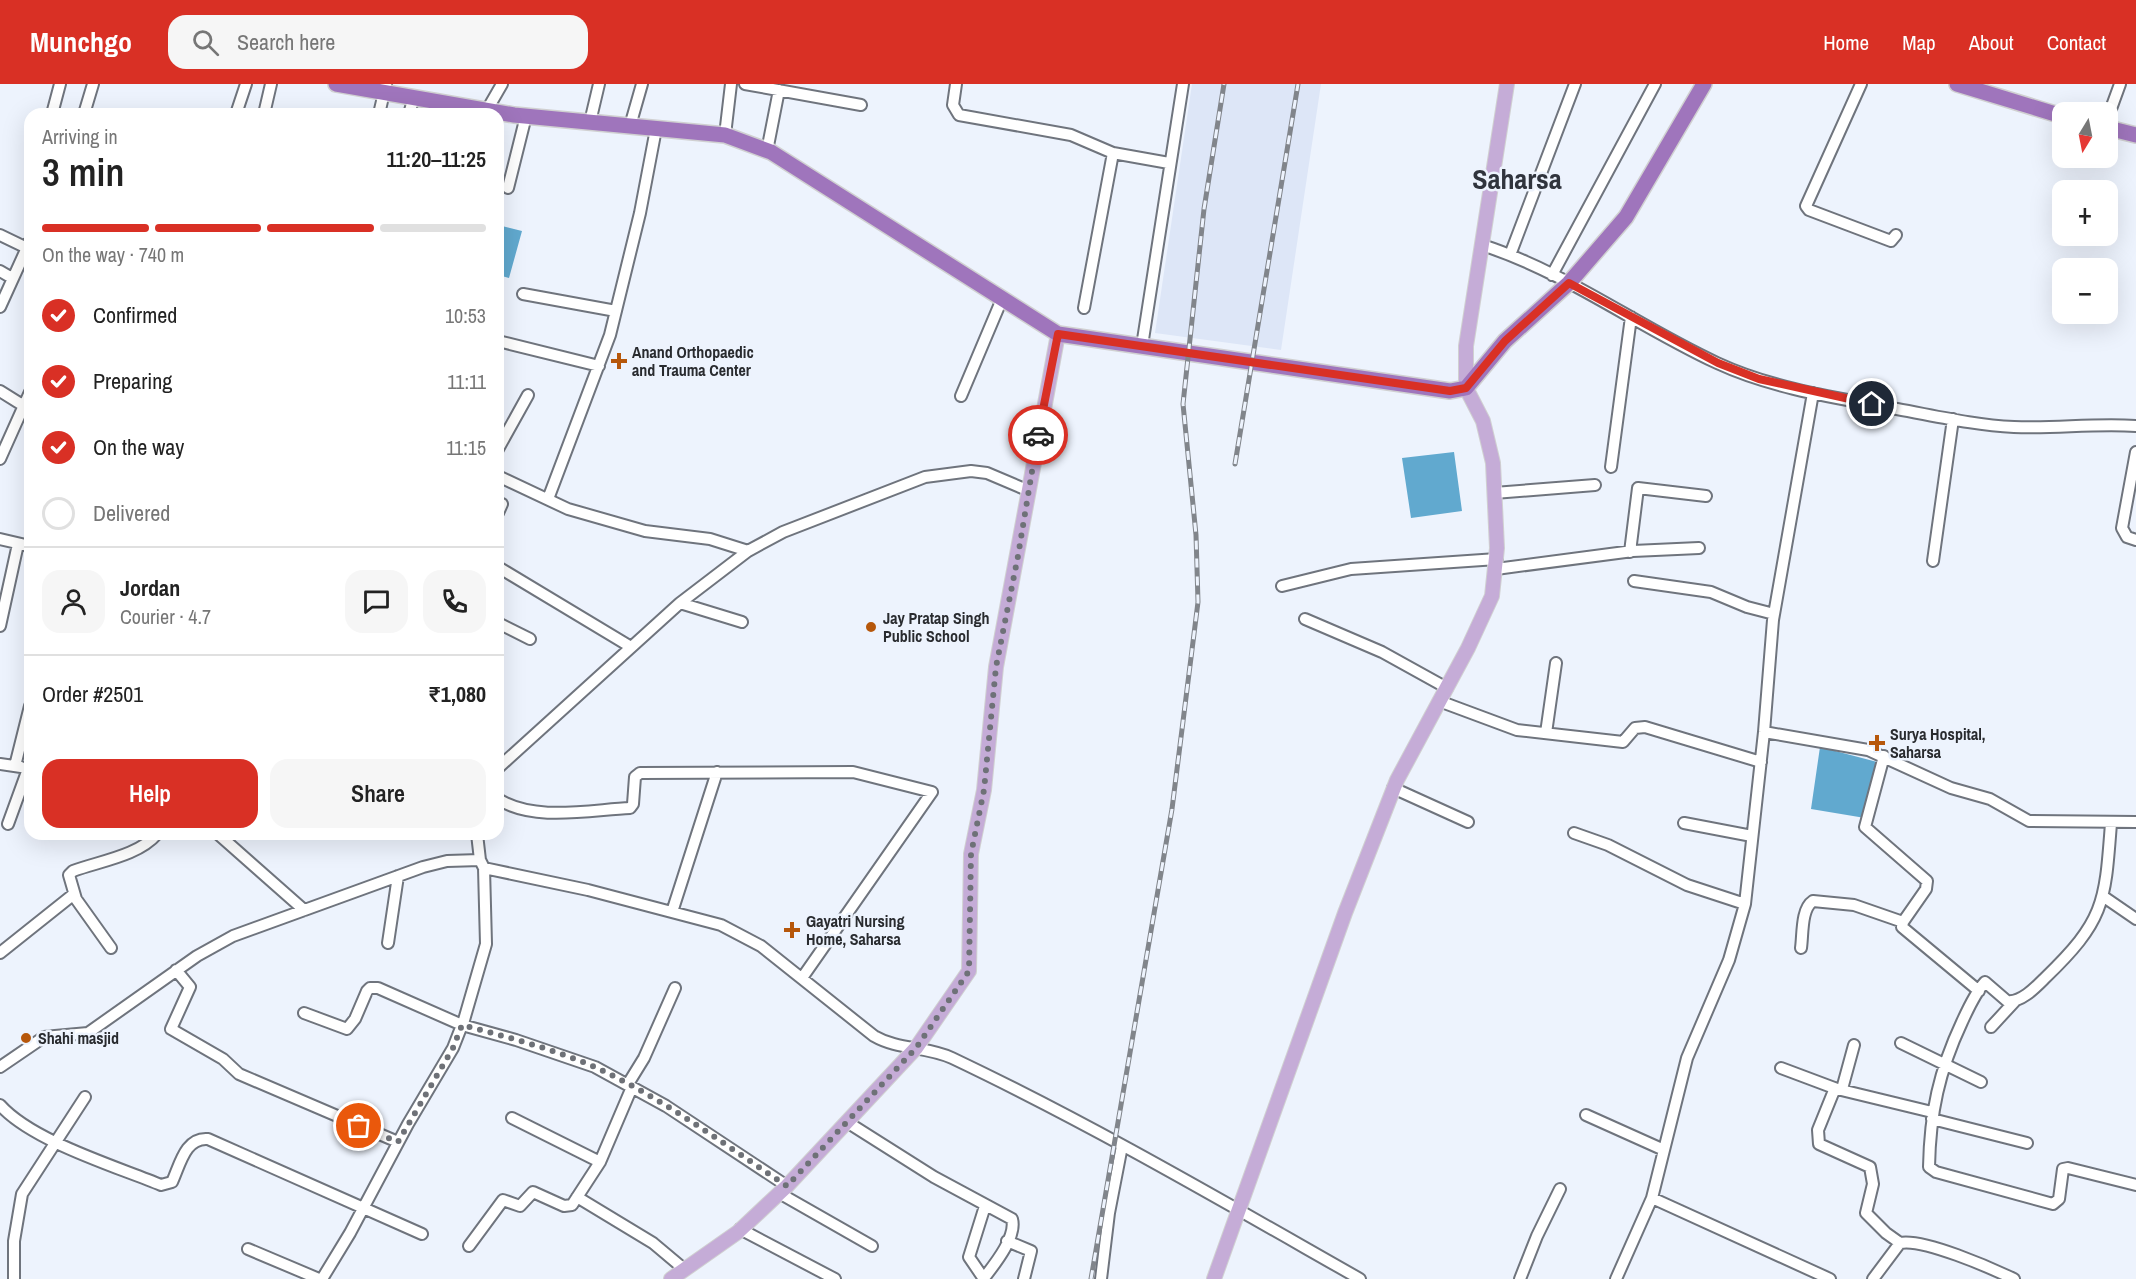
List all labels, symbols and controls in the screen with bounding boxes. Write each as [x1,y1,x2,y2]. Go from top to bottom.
search box [168,15,588,69]
text: Munchgo [30,23,132,61]
icon: search [189,26,222,59]
text: Search here [237,27,335,57]
text: Home [1823,28,1869,57]
text: Map [1902,28,1936,57]
text: About [1969,28,2014,57]
text: Contact [2047,28,2106,57]
north arrow [2052,102,2118,168]
map controls [2052,102,2118,324]
text: Arriving in [42,123,118,150]
text: 11:20–11:25 [387,144,486,174]
text: 3 min [42,146,124,198]
district label: Saharsa [1472,160,1562,198]
button: + [2052,180,2118,246]
text: On the way · 740 m [42,241,184,268]
button: − [2052,258,2118,324]
icon: check [42,299,75,332]
text: Confirmed [93,300,177,330]
text: 10:53 [445,302,486,329]
place label: Anand Orthopaedic and Trauma Center [632,341,754,381]
marker: Anand Orthopaedic and Trauma Center [610,352,628,370]
icon: check [42,365,75,398]
text: Preparing [93,366,172,396]
text: 11:11 [447,368,486,395]
pin [1846,378,1897,429]
icon: home [1855,387,1888,420]
courier [1008,405,1068,465]
icon: car [1022,419,1055,452]
icon: check [42,431,75,464]
text: On the way [93,432,184,462]
text: 11:15 [446,434,486,461]
text: Delivered [93,498,170,528]
button: person [42,570,105,633]
button: chat [345,570,408,633]
button: phone [423,570,486,633]
text: Jordan [120,573,180,603]
text: Courier · 4.7 [120,603,211,630]
place label: Jay Pratap Singh Public School [883,607,989,647]
marker: Jay Pratap Singh Public School [864,620,878,634]
text: Order #2501 [42,679,143,709]
text: ₹1,080 [428,679,486,709]
place label: Surya Hospital, Saharsa [1890,723,1986,763]
marker: Surya Hospital, Saharsa [1868,734,1886,752]
button: Help [42,759,258,828]
button: Share [270,759,486,828]
place label: Gayatri Nursing Home, Saharsa [806,910,904,950]
marker: Gayatri Nursing Home, Saharsa [783,921,801,939]
place label: Shahi masjid [38,1027,119,1049]
marker: Shahi masjid [19,1031,33,1045]
pin [333,1100,384,1151]
icon: bag [342,1109,375,1142]

